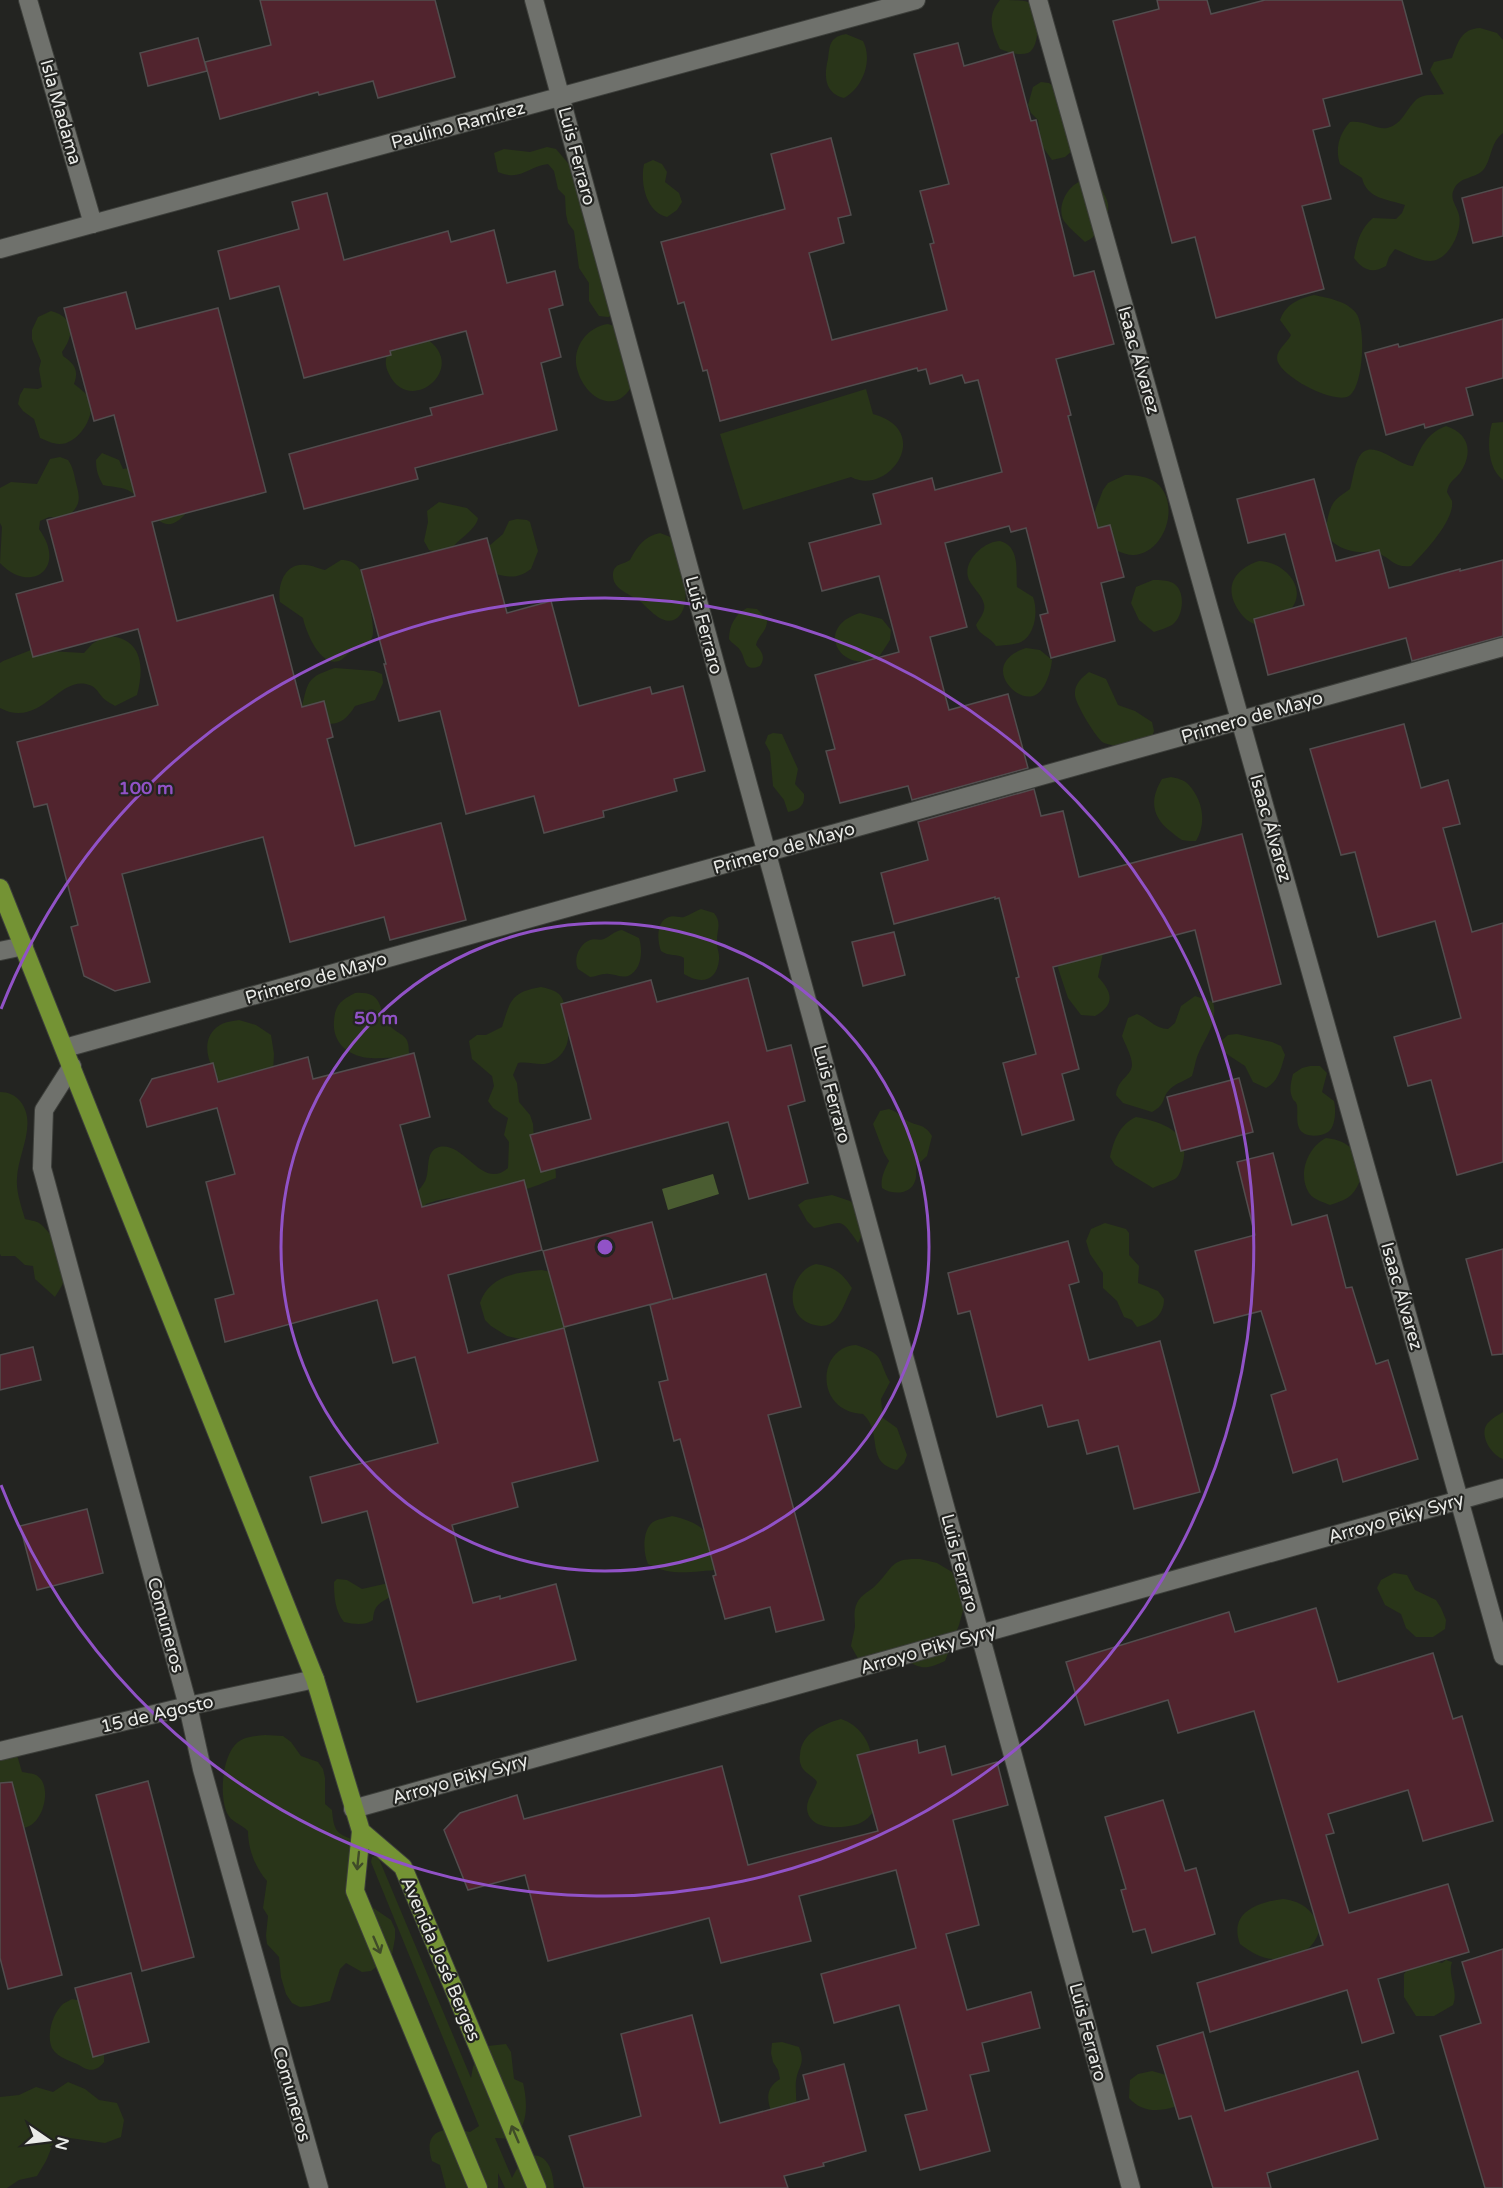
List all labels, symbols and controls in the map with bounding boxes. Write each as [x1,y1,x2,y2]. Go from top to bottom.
street label: Isla Madama [35,57,87,167]
street label: Paulino Ramírez [389,97,527,153]
street label: Luis Ferraro [553,104,601,208]
street label: Isaac Álvarez [1113,304,1165,417]
street label: Luis Ferraro [680,573,728,677]
street label: Primero de Mayo [1179,686,1325,748]
street label: Isaac Álvarez [1245,772,1297,885]
text: 100 m [118,777,174,799]
street label: Primero de Mayo [711,817,857,879]
street label: Primero de Mayo [243,947,389,1009]
text: 50 m [354,1007,398,1029]
street label: Luis Ferraro [808,1042,856,1146]
centre of rings [595,1237,615,1257]
street label: Isaac Álvarez [1376,1240,1428,1353]
street label: Arroyo Piky Syry [1326,1488,1467,1548]
street label: Luis Ferraro [936,1511,984,1615]
street label: Comuneros [143,1575,189,1675]
street label: Arroyo Piky Syry [858,1619,999,1679]
street label: 15 de Agosto [98,1690,216,1738]
street label: Arroyo Piky Syry [390,1749,531,1809]
one-way arrow [352,1851,363,1870]
street label: Avenida José Berges [396,1874,486,2044]
one-way arrow [372,1935,383,1954]
street label: Luis Ferraro [1064,1980,1112,2084]
street label: Comuneros [268,2044,316,2144]
north arrow [18,2110,78,2170]
one-way arrow [509,2125,520,2144]
text: N [50,2135,73,2152]

